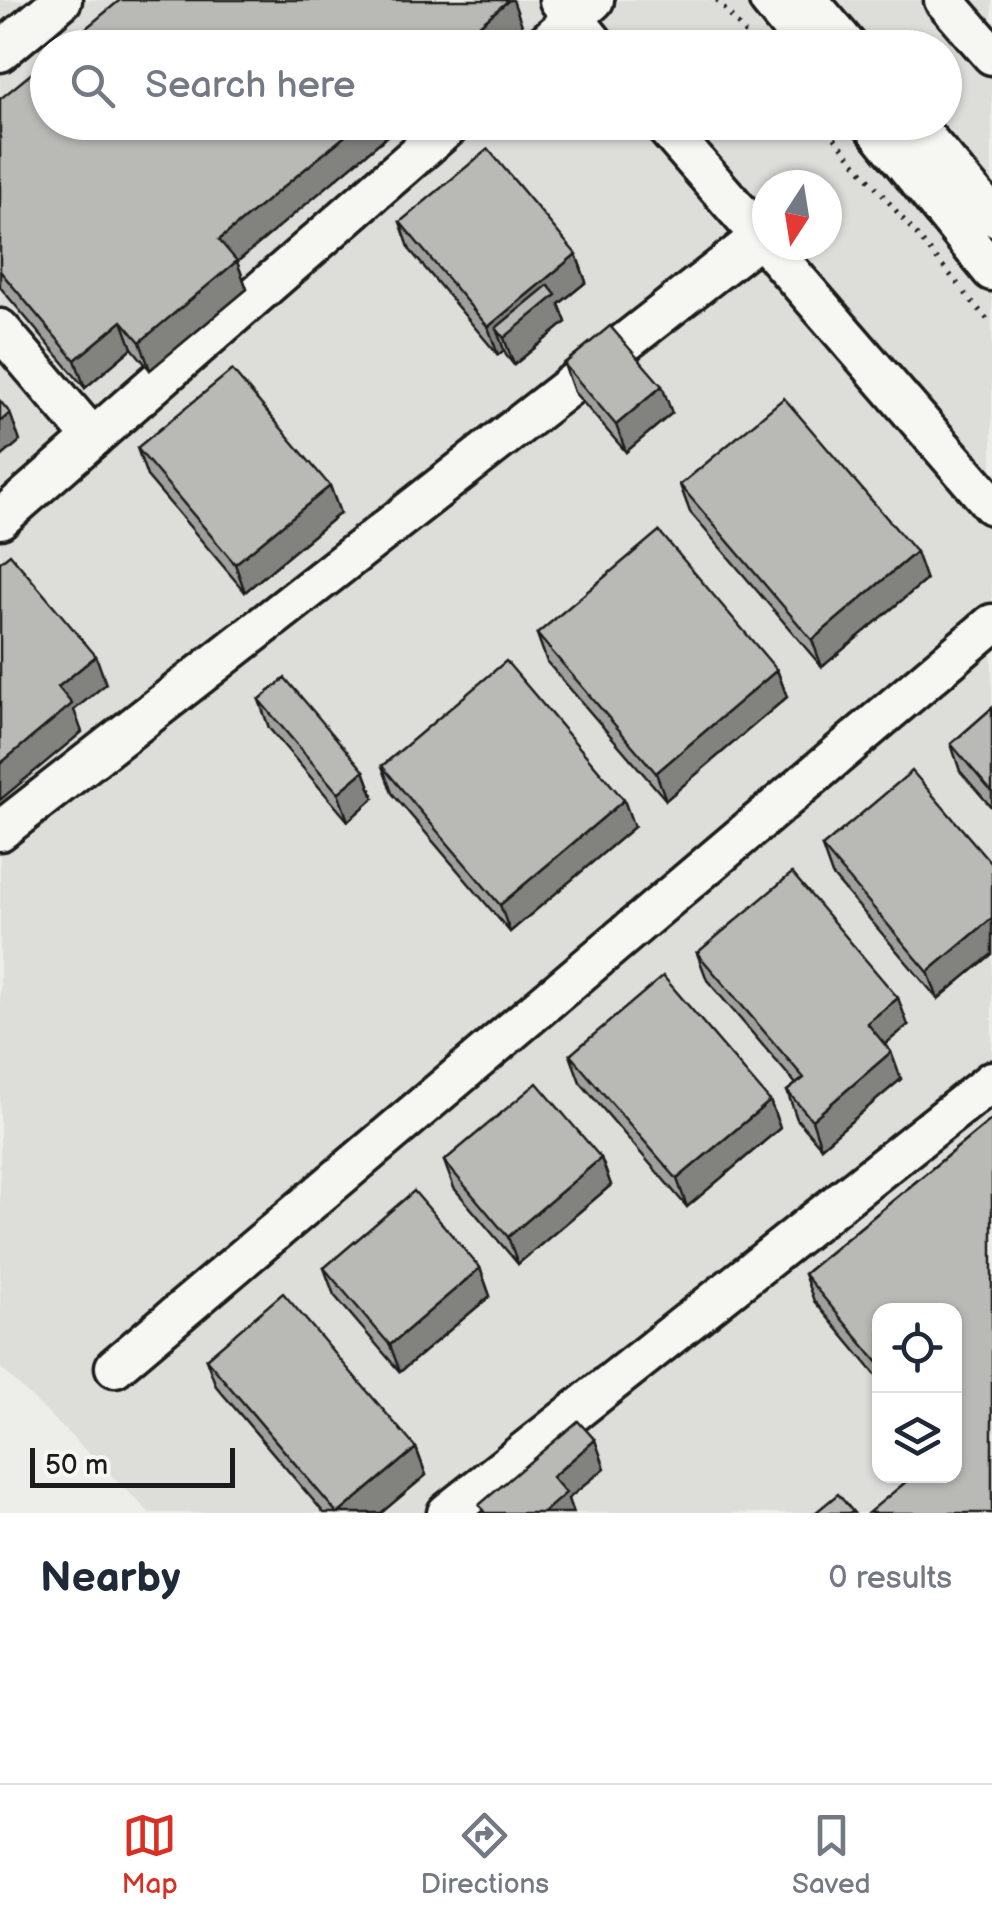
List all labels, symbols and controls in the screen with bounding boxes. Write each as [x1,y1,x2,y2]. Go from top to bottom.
search box [30,30,962,140]
icon: search [65,58,120,113]
text: Search here [145,63,356,108]
north arrow [752,170,842,260]
map controls [872,1303,962,1483]
button: locate [872,1303,962,1393]
button: layers [872,1393,962,1483]
scale bar [30,1443,235,1488]
text: 50 m [45,1449,108,1482]
text: Nearby [40,1553,180,1604]
text: 0 results [829,1559,952,1598]
tab: Map [121,1808,178,1901]
tab: Directions [420,1808,549,1901]
tab: Saved [792,1808,871,1901]

